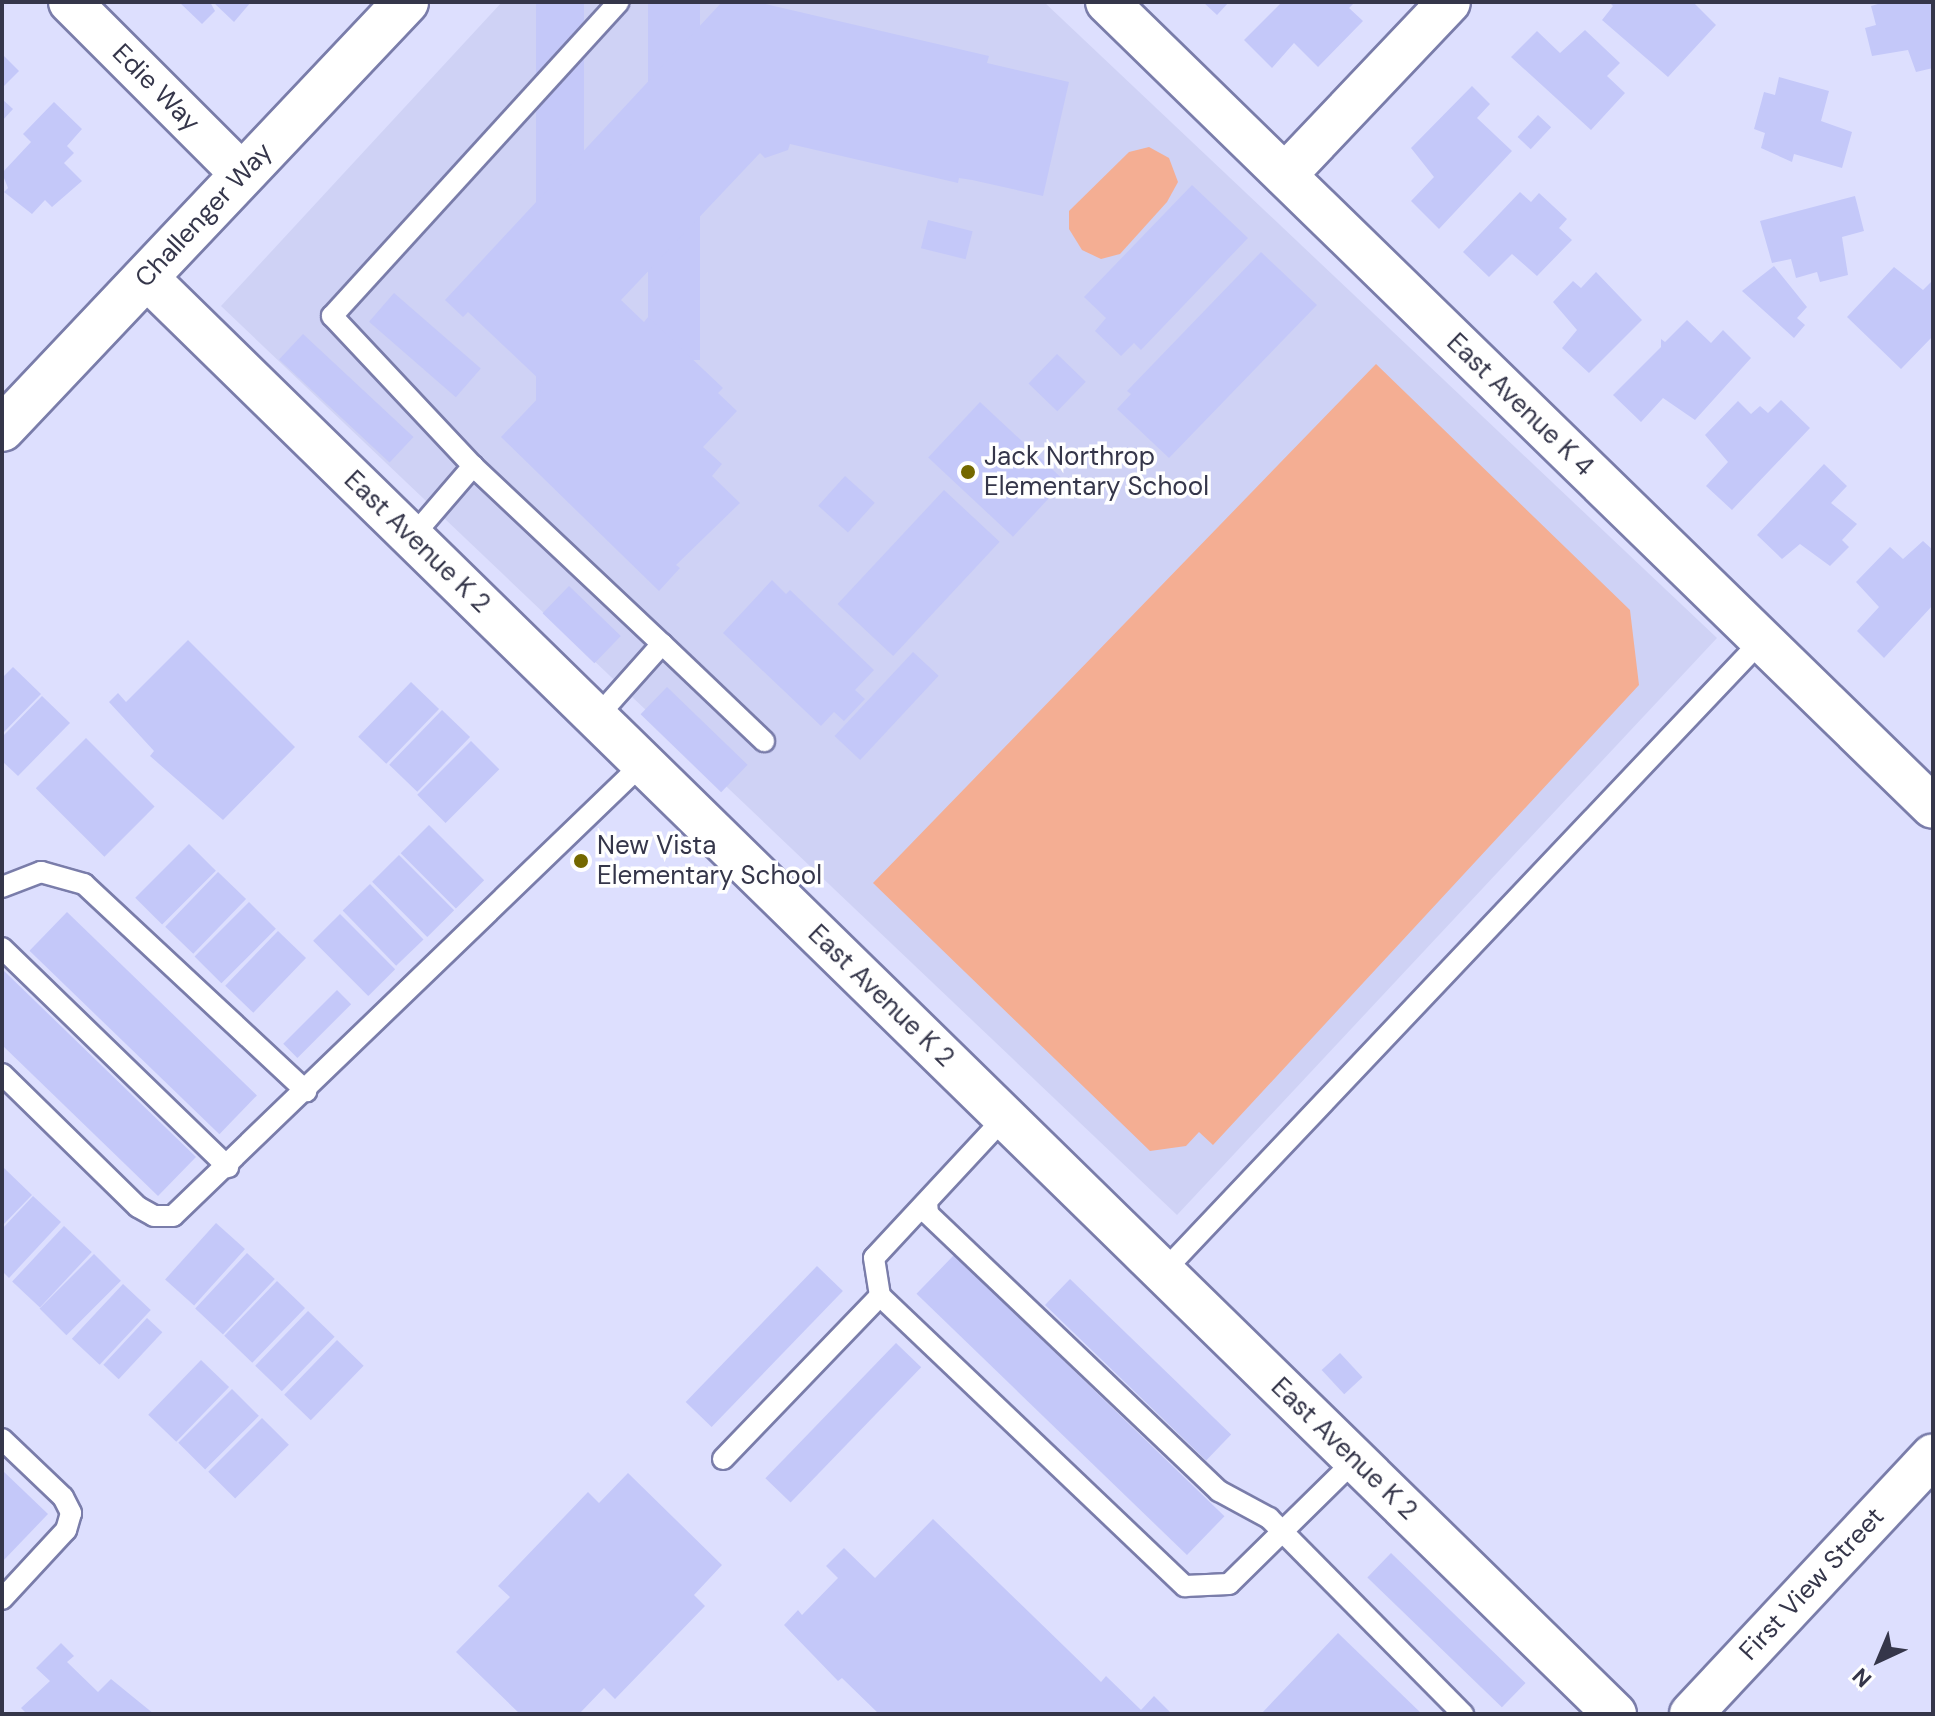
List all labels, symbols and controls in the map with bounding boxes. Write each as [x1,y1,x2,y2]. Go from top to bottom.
street label: Edie Way [106,38,206,138]
street label: Challenger Way [129,136,279,294]
street label: East Avenue K 4 [1440,327,1600,483]
place label: Jack Northrop Elementary School [984,441,1209,502]
marker: Jack Northrop Elementary School [959,463,977,481]
street label: East Avenue K 2 [338,465,496,619]
place label: New Vista Elementary School [597,830,822,892]
marker: New Vista Elementary School [572,852,590,870]
street label: East Avenue K 2 [802,919,960,1073]
street label: East Avenue K 2 [1265,1372,1423,1526]
street label: First View Street [1733,1501,1891,1667]
north arrow [1839,1620,1919,1700]
text: N [1846,1662,1878,1694]

